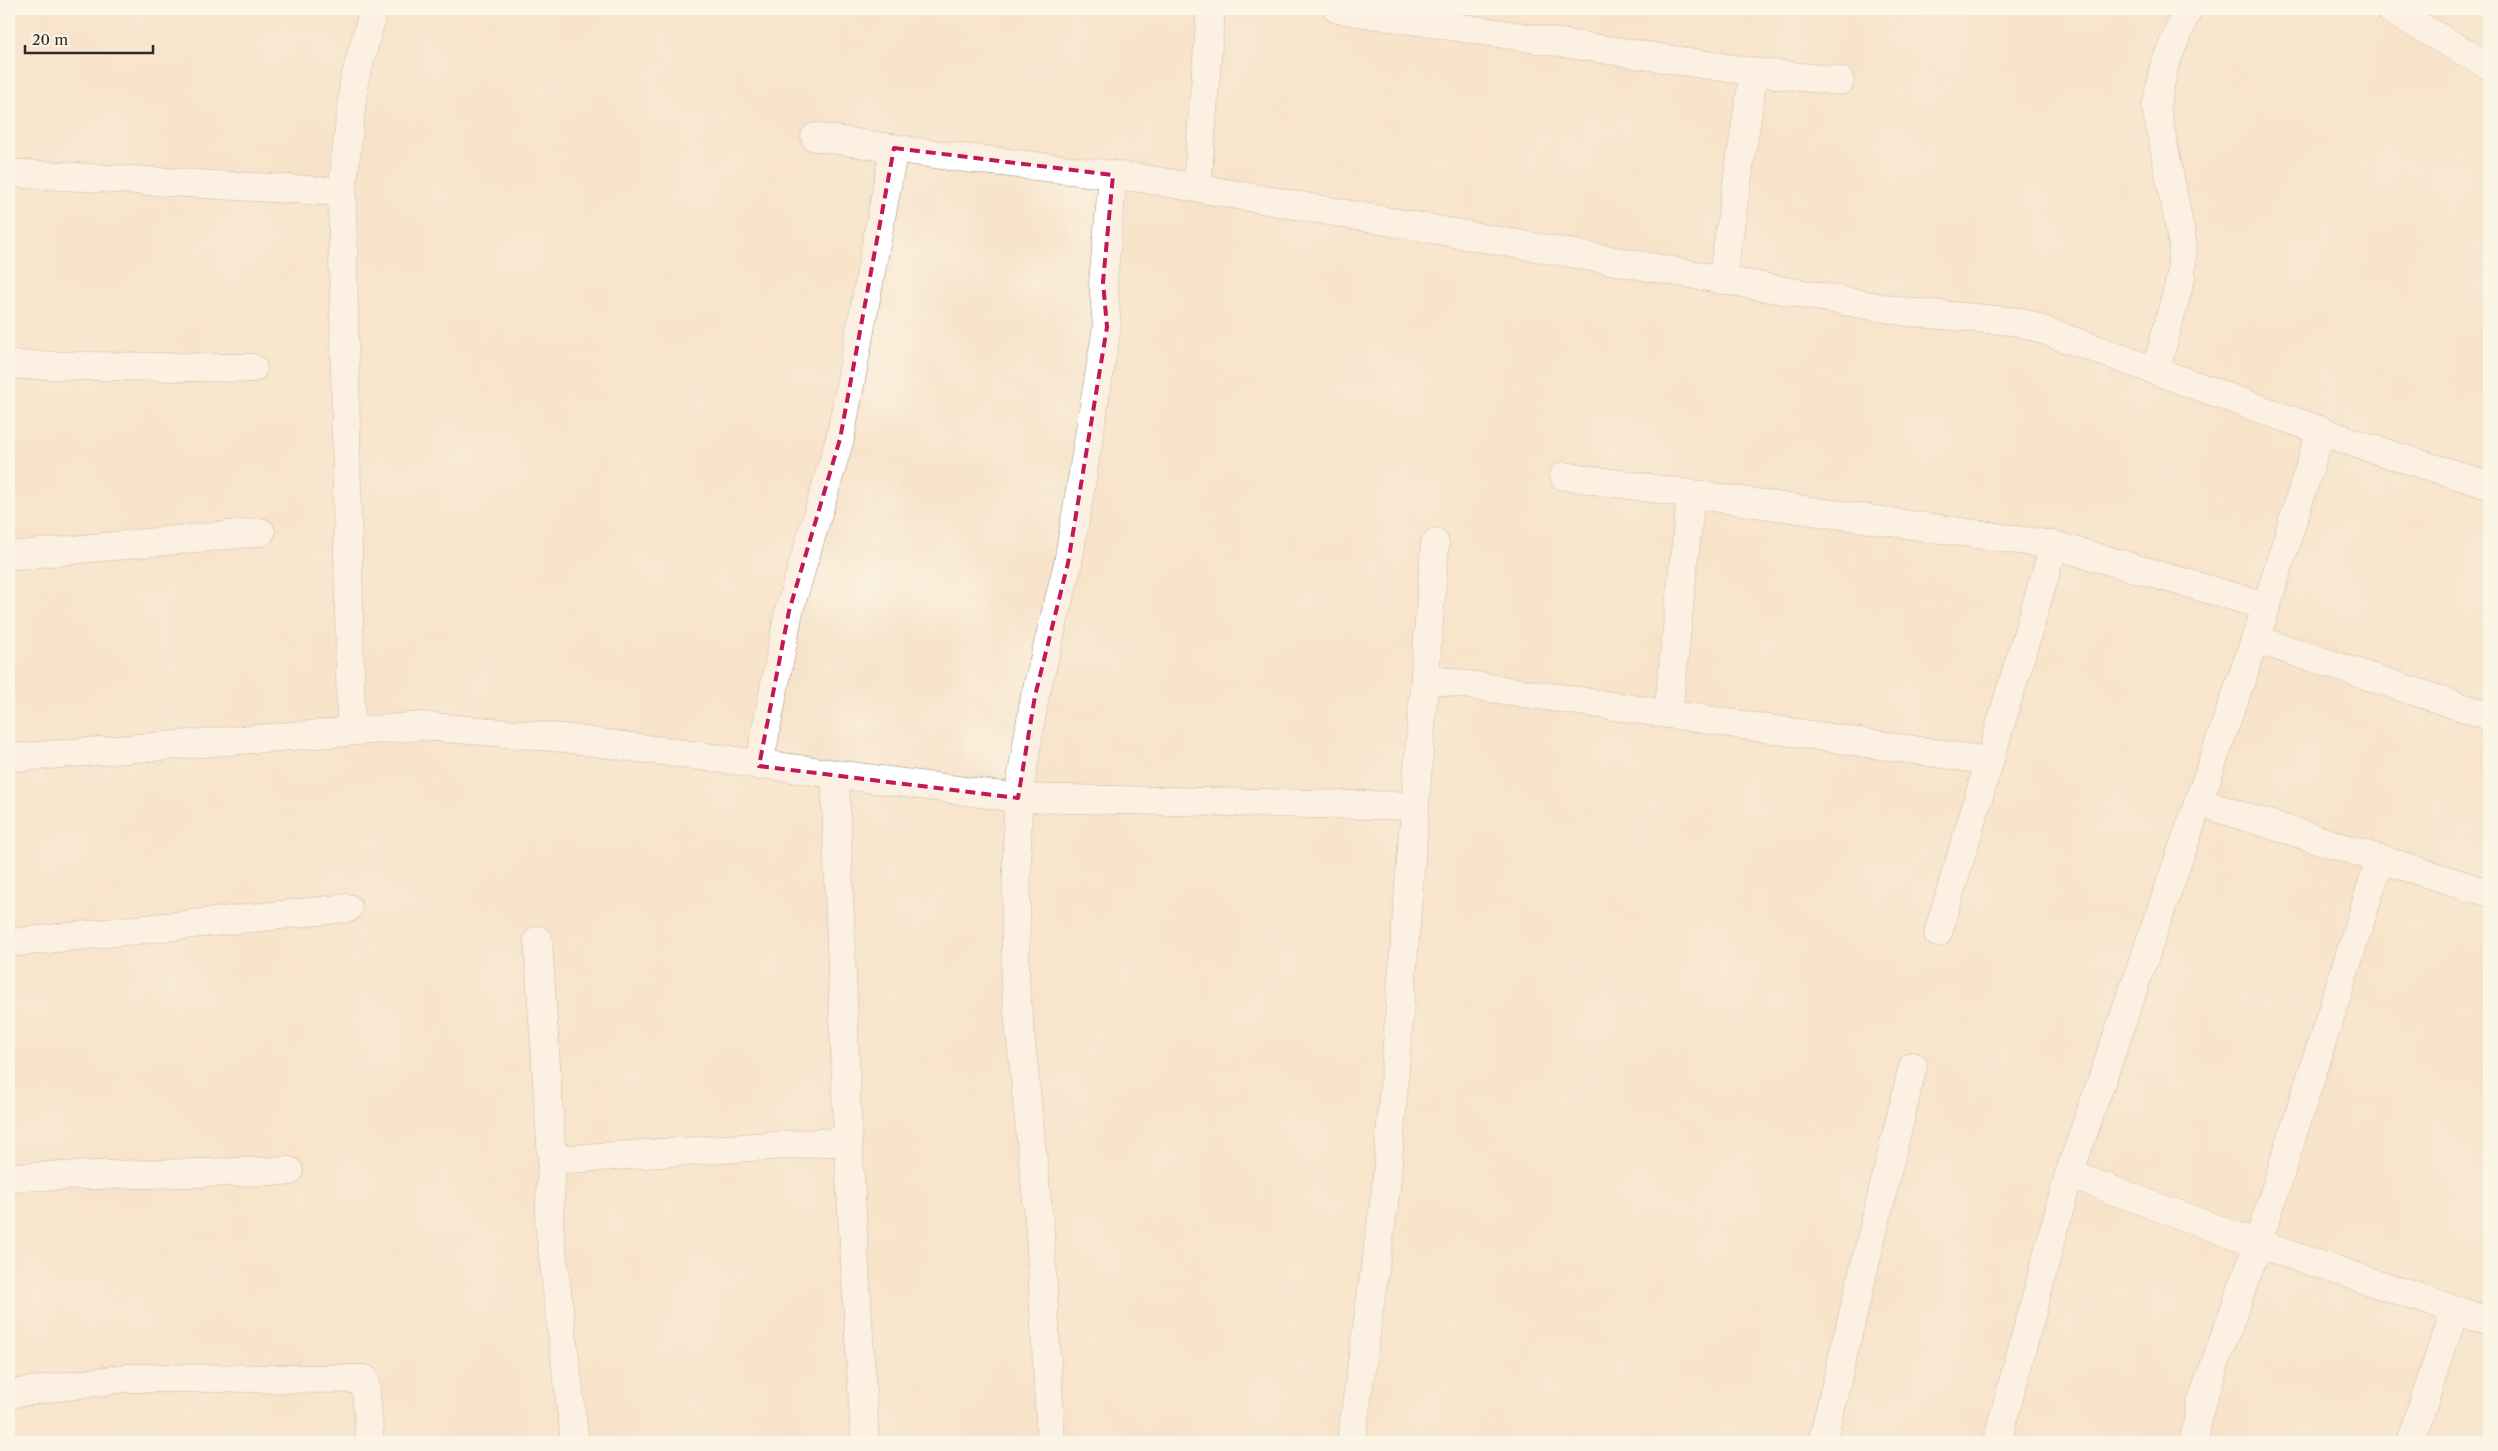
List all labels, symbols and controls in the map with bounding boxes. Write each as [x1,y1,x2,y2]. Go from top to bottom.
scale bar [25,22,152,54]
text: 20 m [32,30,68,49]

